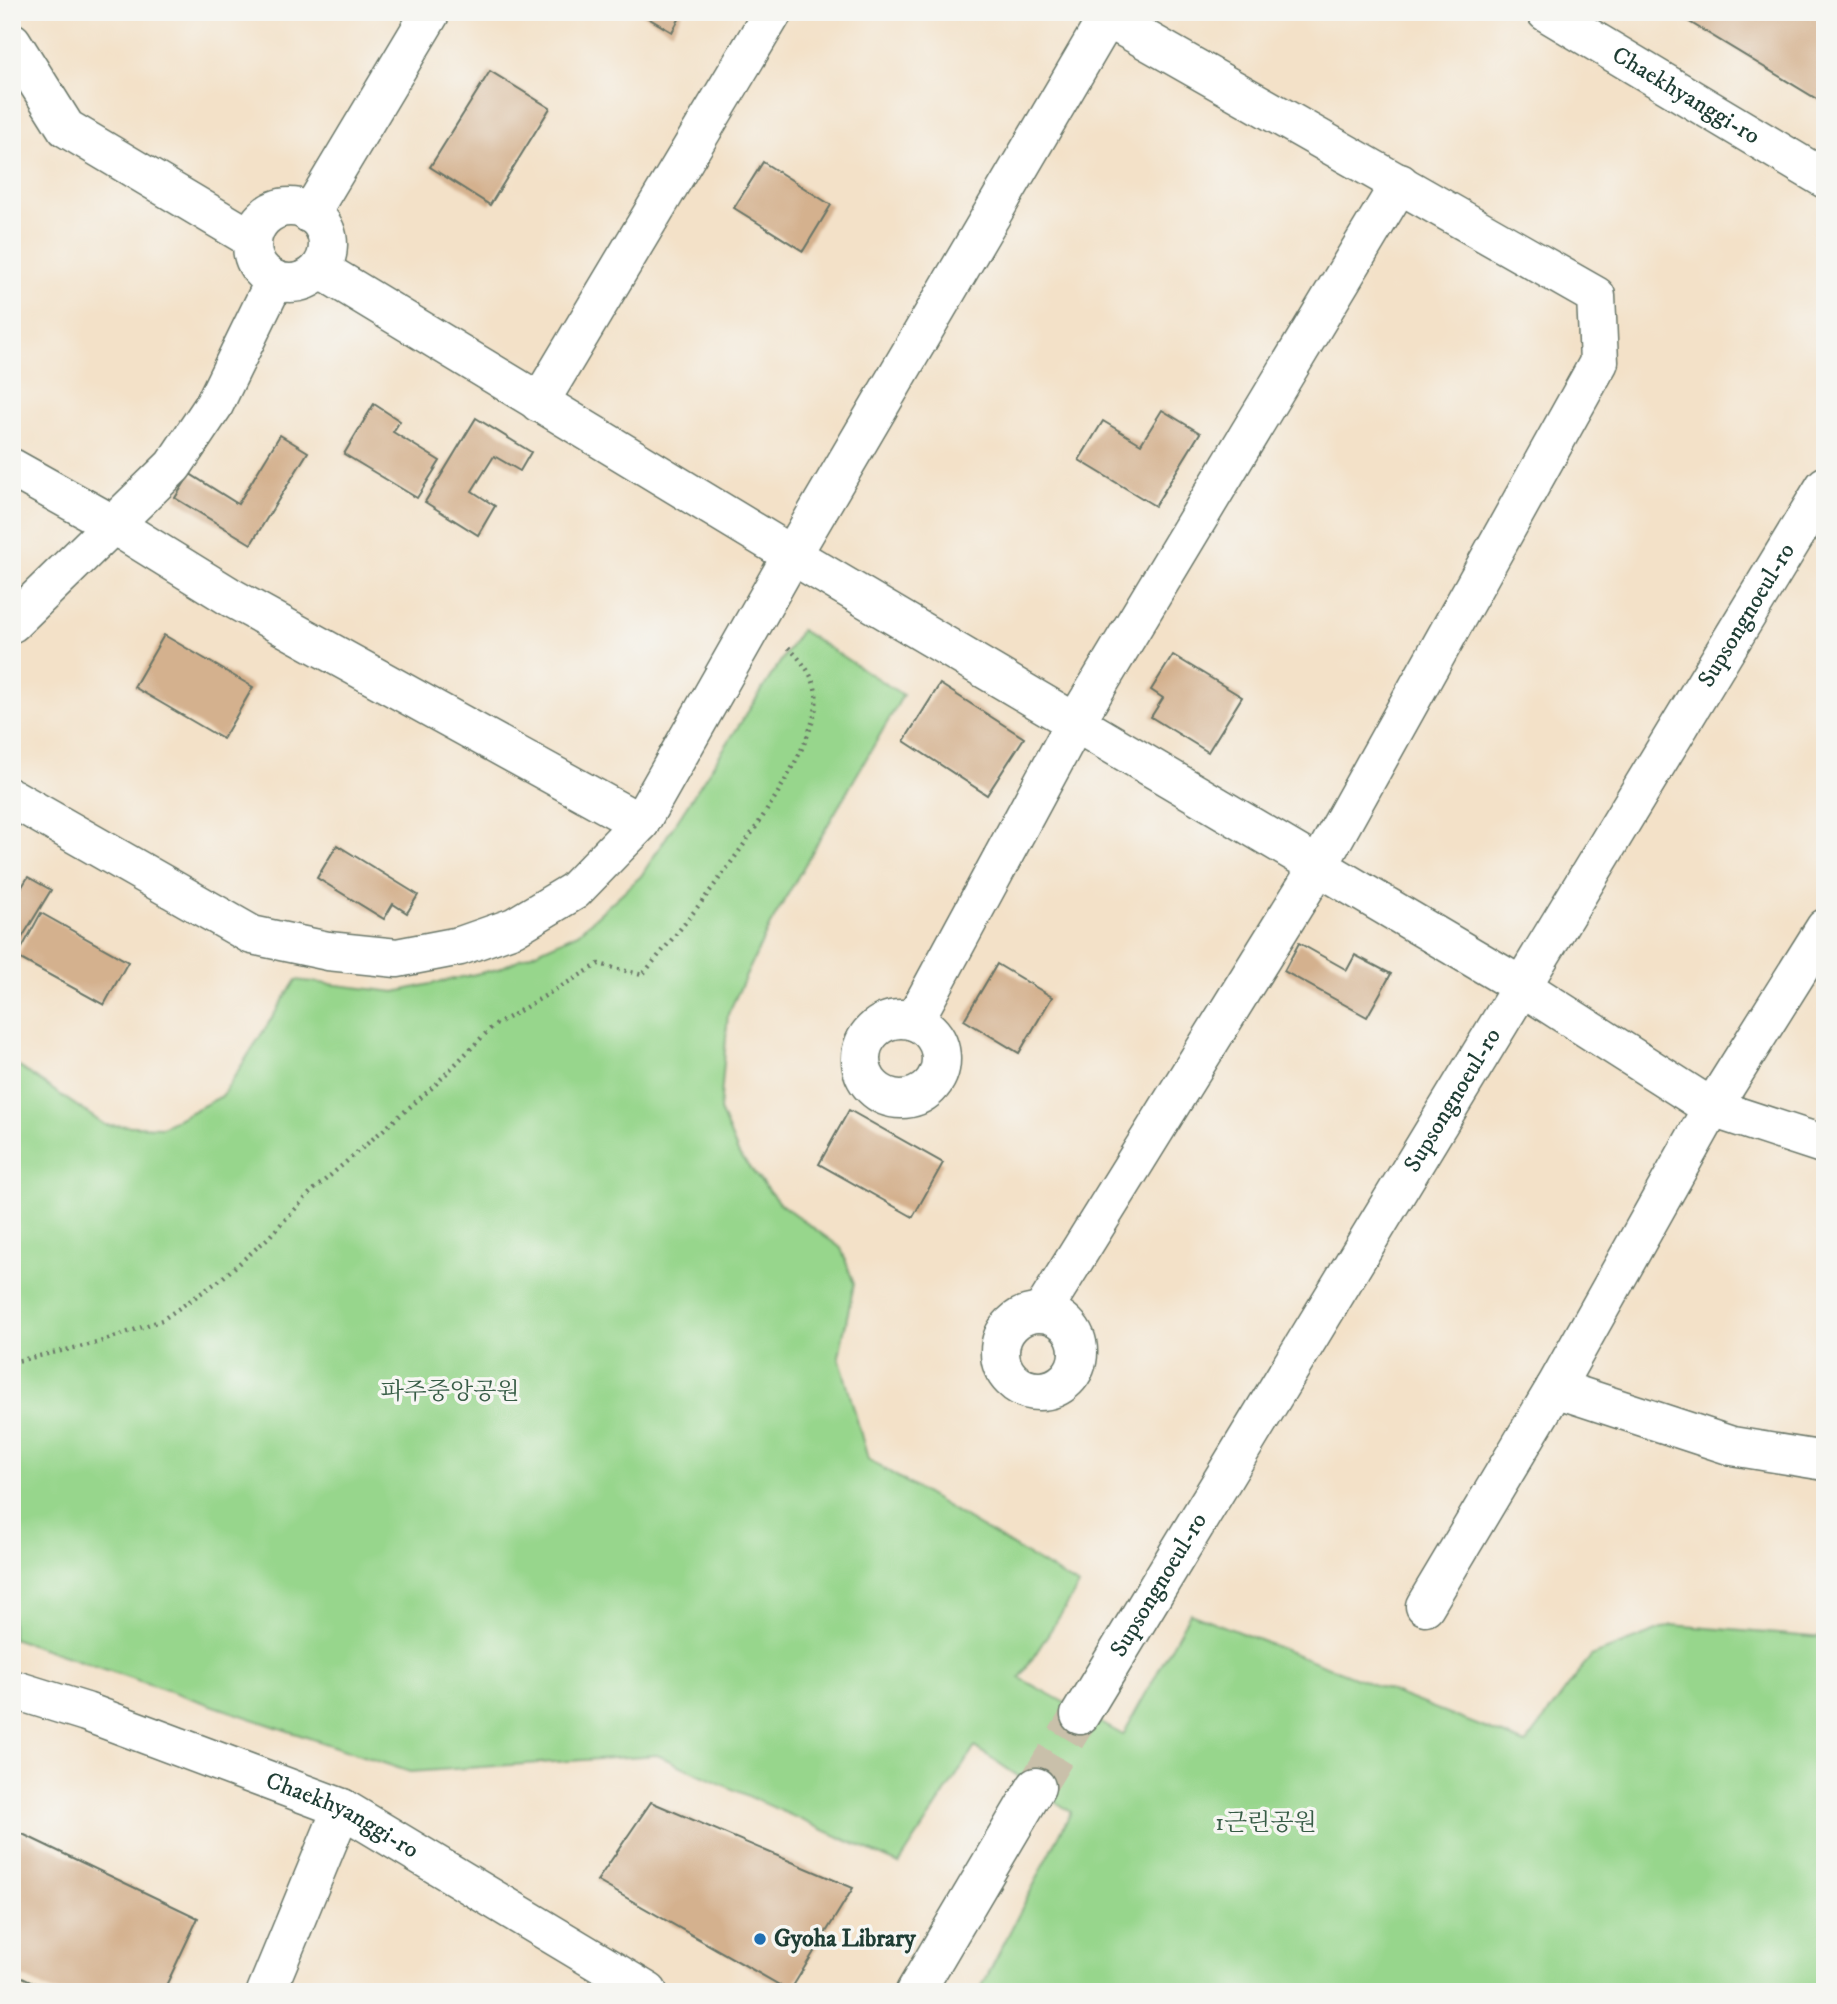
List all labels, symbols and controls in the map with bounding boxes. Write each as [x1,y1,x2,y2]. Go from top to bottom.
street label: Chaekhyanggi-ro [1606,40,1765,151]
street label: Supsongnoeul-ro [1691,538,1802,693]
street label: Supsongnoeul-ro [1398,1023,1508,1178]
park label: 파주중앙공원 [380,1377,520,1407]
street label: Supsongnoeul-ro [1104,1507,1214,1663]
street label: Chaekhyanggi-ro [261,1766,424,1866]
park label: 1근린공원 [1215,1808,1317,1838]
place label: Gyoha Library [774,1924,916,1954]
marker: Gyoha Library [752,1931,768,1947]

